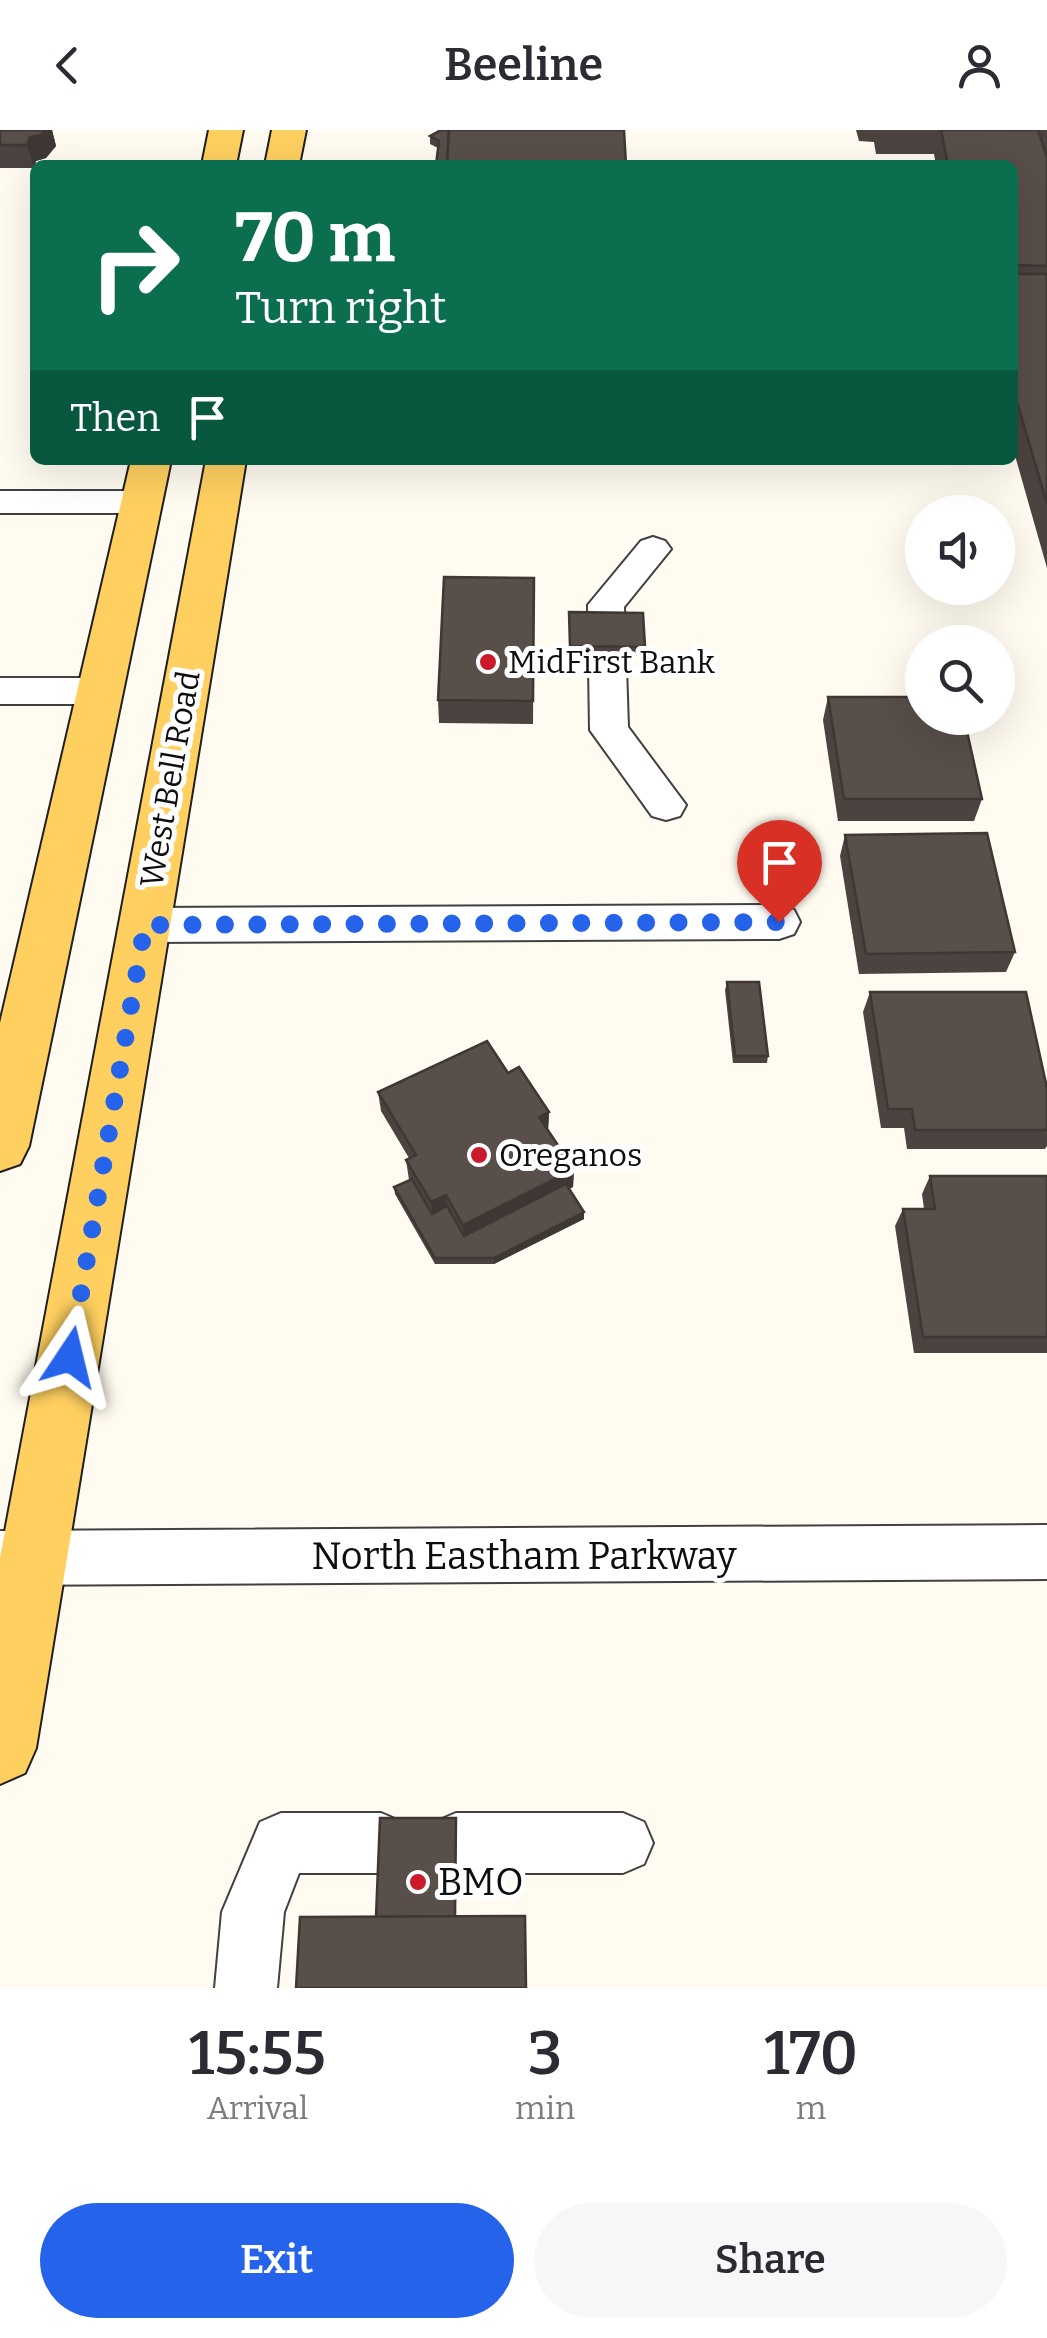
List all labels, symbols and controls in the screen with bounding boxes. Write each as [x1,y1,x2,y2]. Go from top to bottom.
icon: back [40,38,95,93]
text: Beeline [444,38,603,92]
icon: person [952,38,1007,93]
text: 70 m [235,196,395,280]
icon: right [70,200,200,330]
text: Turn right [235,281,447,335]
icon: arrive [180,390,235,445]
text: Then [70,395,160,441]
map controls [905,495,1015,735]
button: sound [905,495,1015,605]
button: search [905,625,1015,735]
place label: MidFirst Bank [508,643,715,681]
marker: MidFirst Bank [477,651,499,673]
street label: West Bell Road [132,668,208,890]
pin [737,820,822,923]
icon: arrive [752,835,807,890]
place label: Oreganos [499,1136,642,1174]
marker: Oreganos [468,1144,490,1166]
position arrow [18,1305,122,1409]
street label: North Eastham Parkway [311,1533,738,1579]
place label: BMO [438,1859,524,1905]
marker: BMO [407,1871,429,1893]
text: 15:55 [189,2018,326,2090]
text: 3 [528,2018,562,2090]
text: 170 [764,2018,858,2090]
text: Arrival [207,2089,308,2127]
text: min [515,2089,575,2127]
text: m [796,2089,826,2127]
button: Exit [40,2203,514,2318]
button: Share [534,2203,1007,2318]

